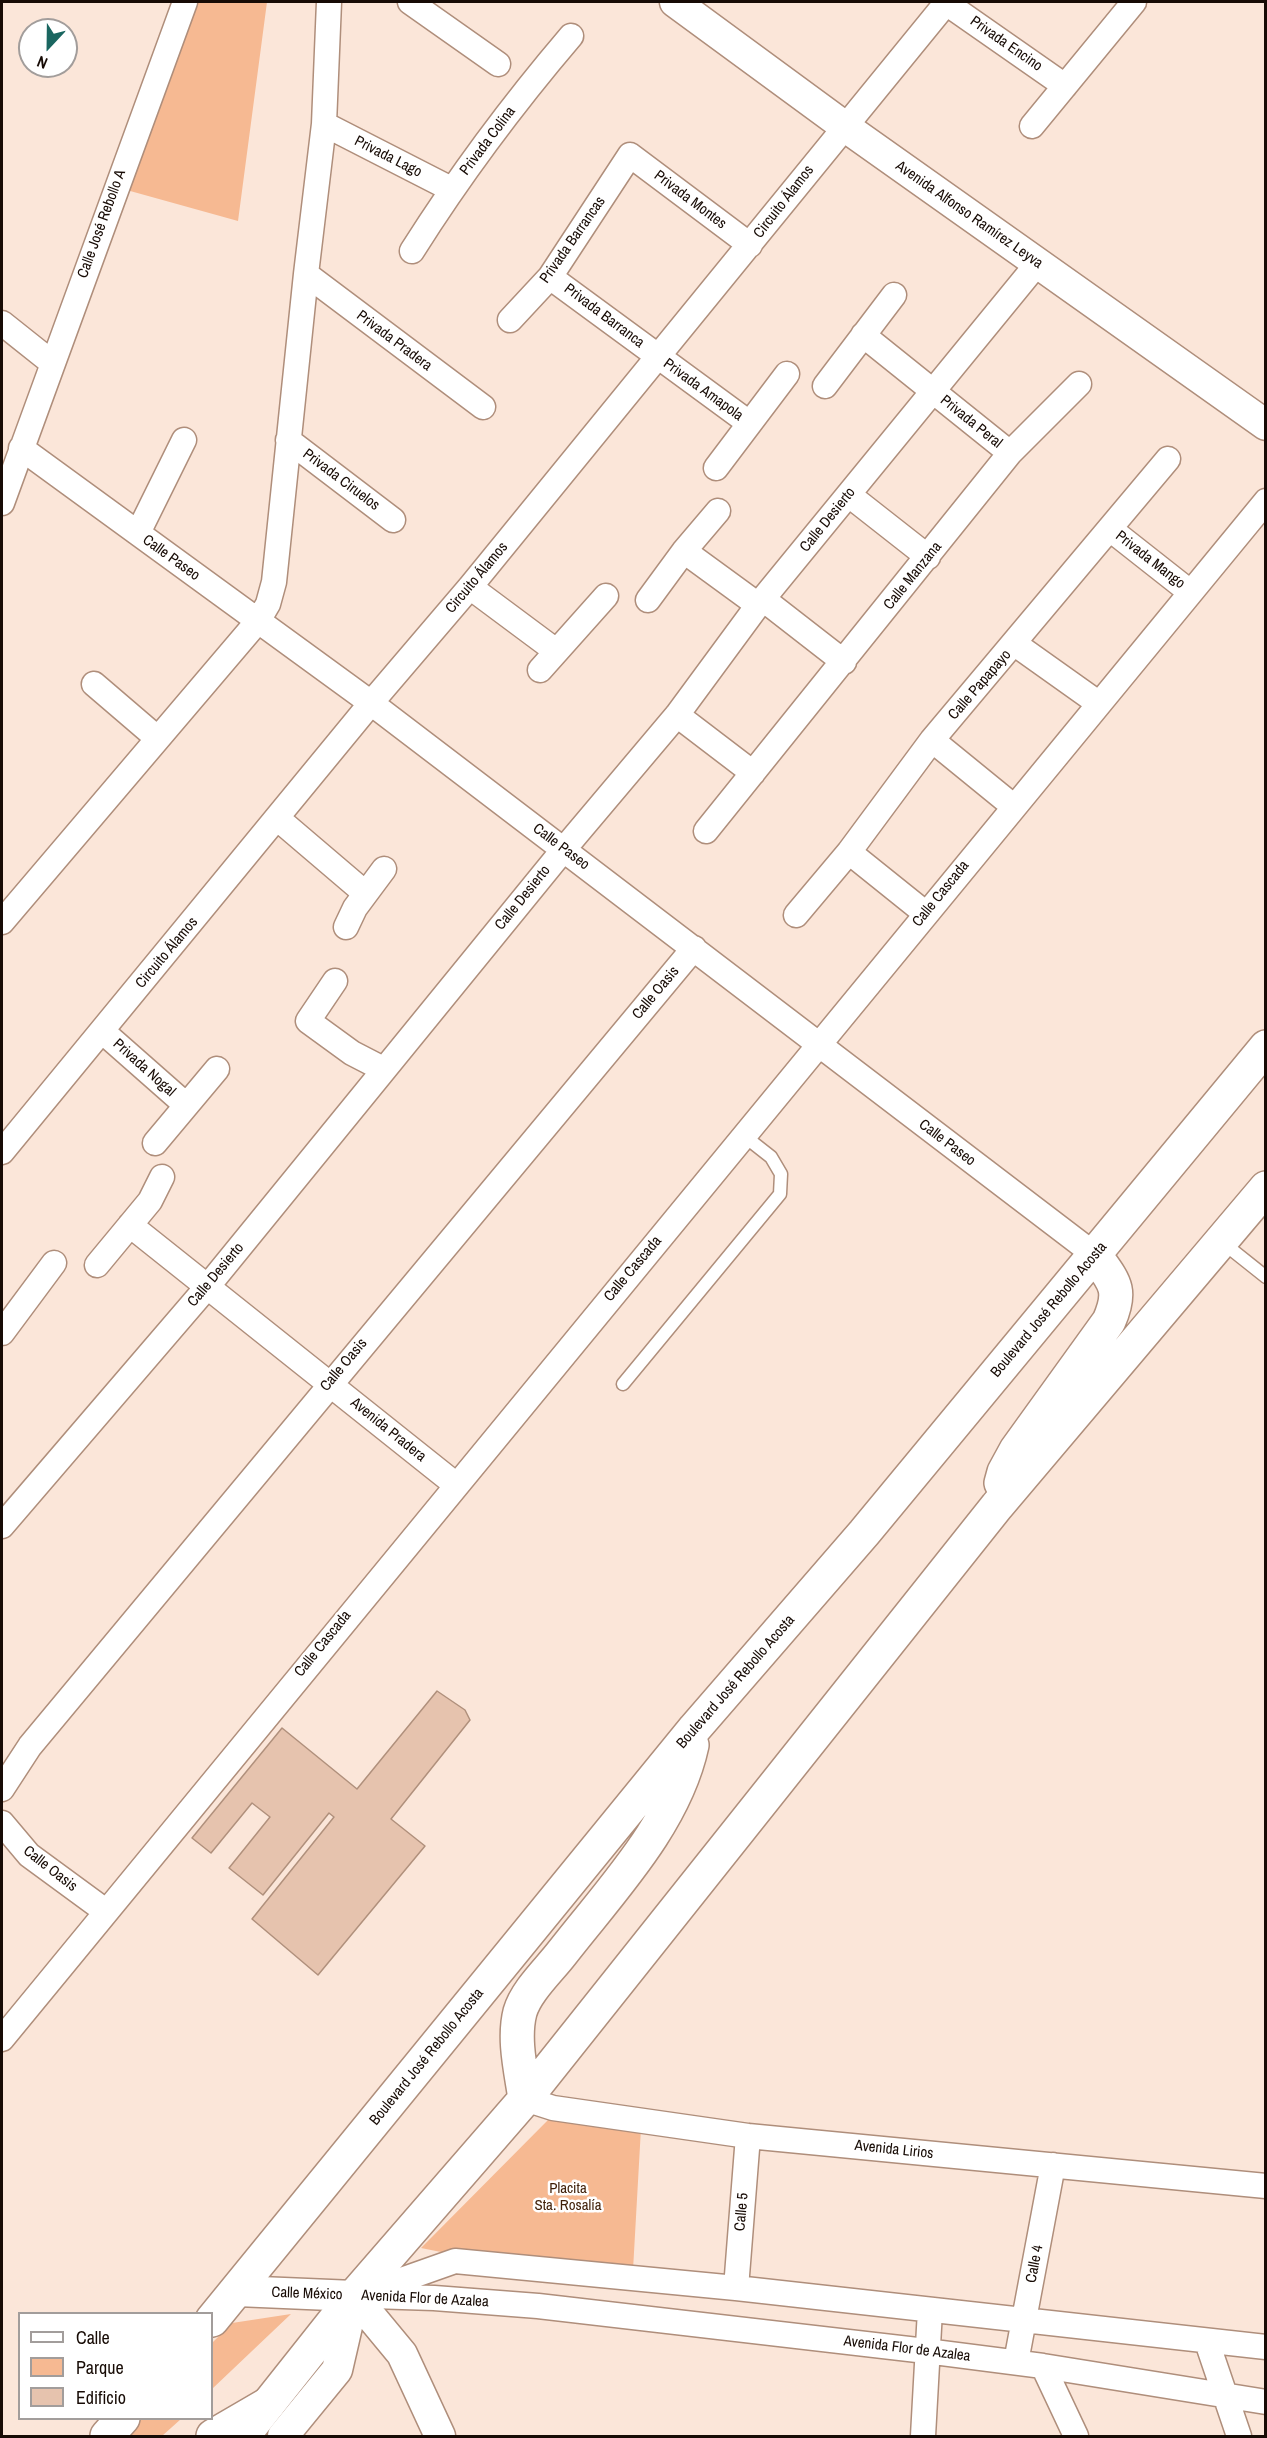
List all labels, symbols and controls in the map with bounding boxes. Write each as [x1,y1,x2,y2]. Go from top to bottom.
street label: Privada Encino [966,13,1046,75]
north arrow [18,18,78,78]
text: N [33,51,51,75]
street label: Privada Colina [456,103,520,179]
street label: Privada Lago [351,132,425,182]
street label: Avenida Alfonso Ramírez Leyva [892,157,1046,273]
street label: Circuito Álamos [750,162,818,242]
street label: Calle José Rebollo A [74,167,130,281]
street label: Privada Montes [650,167,730,233]
street label: Privada Barrancas [536,193,610,287]
street label: Privada Barranca [560,280,648,352]
street label: Privada Pradera [353,307,435,375]
street label: Privada Amapola [660,355,746,425]
street label: Privada Peral [936,392,1006,452]
street label: Privada Ciruelos [299,445,383,515]
street label: Calle Desierto [796,484,860,556]
street label: Privada Mango [1112,527,1188,593]
street label: Calle Paseo [139,531,203,585]
street label: Calle Manzana [880,538,946,614]
street label: Circuito Álamos [442,539,512,617]
street label: Calle Papapayo [945,646,1015,724]
street label: Calle Paseo [529,820,593,874]
street label: Calle Cascada [909,857,973,931]
street label: Calle Desierto [491,862,555,934]
street label: Circuito Álamos [132,914,202,992]
street label: Calle Oasis [629,963,683,1023]
street label: Privada Nogal [109,1035,179,1101]
street label: Calle Paseo [915,1116,979,1170]
street label: Calle Cascada [600,1233,666,1305]
street label: Calle Desierto [184,1239,248,1311]
street label: Boulevard José Rebollo Acosta [987,1239,1111,1381]
street label: Calle Oasis [317,1335,371,1395]
street label: Avenida Pradera [347,1394,429,1466]
street label: Calle Cascada [291,1607,355,1681]
street label: Boulevard José Rebollo Acosta [673,1612,799,1752]
street label: Calle Oasis [19,1842,81,1896]
street label: Boulevard José Rebollo Acosta [366,1985,488,2129]
street label: Avenida Lirios [854,2137,934,2163]
park label: Placita Sta. Rosalía [534,2180,602,2215]
street label: Calle 5 [731,2192,753,2232]
street label: Calle 4 [1023,2243,1047,2285]
street label: Calle México [271,2284,343,2304]
street label: Avenida Flor de Azalea [361,2287,489,2311]
legend [18,2312,213,2420]
text: Calle [76,2325,110,2350]
street label: Avenida Flor de Azalea [843,2332,971,2366]
text: Parque [76,2355,124,2380]
text: Edificio [76,2385,126,2410]

